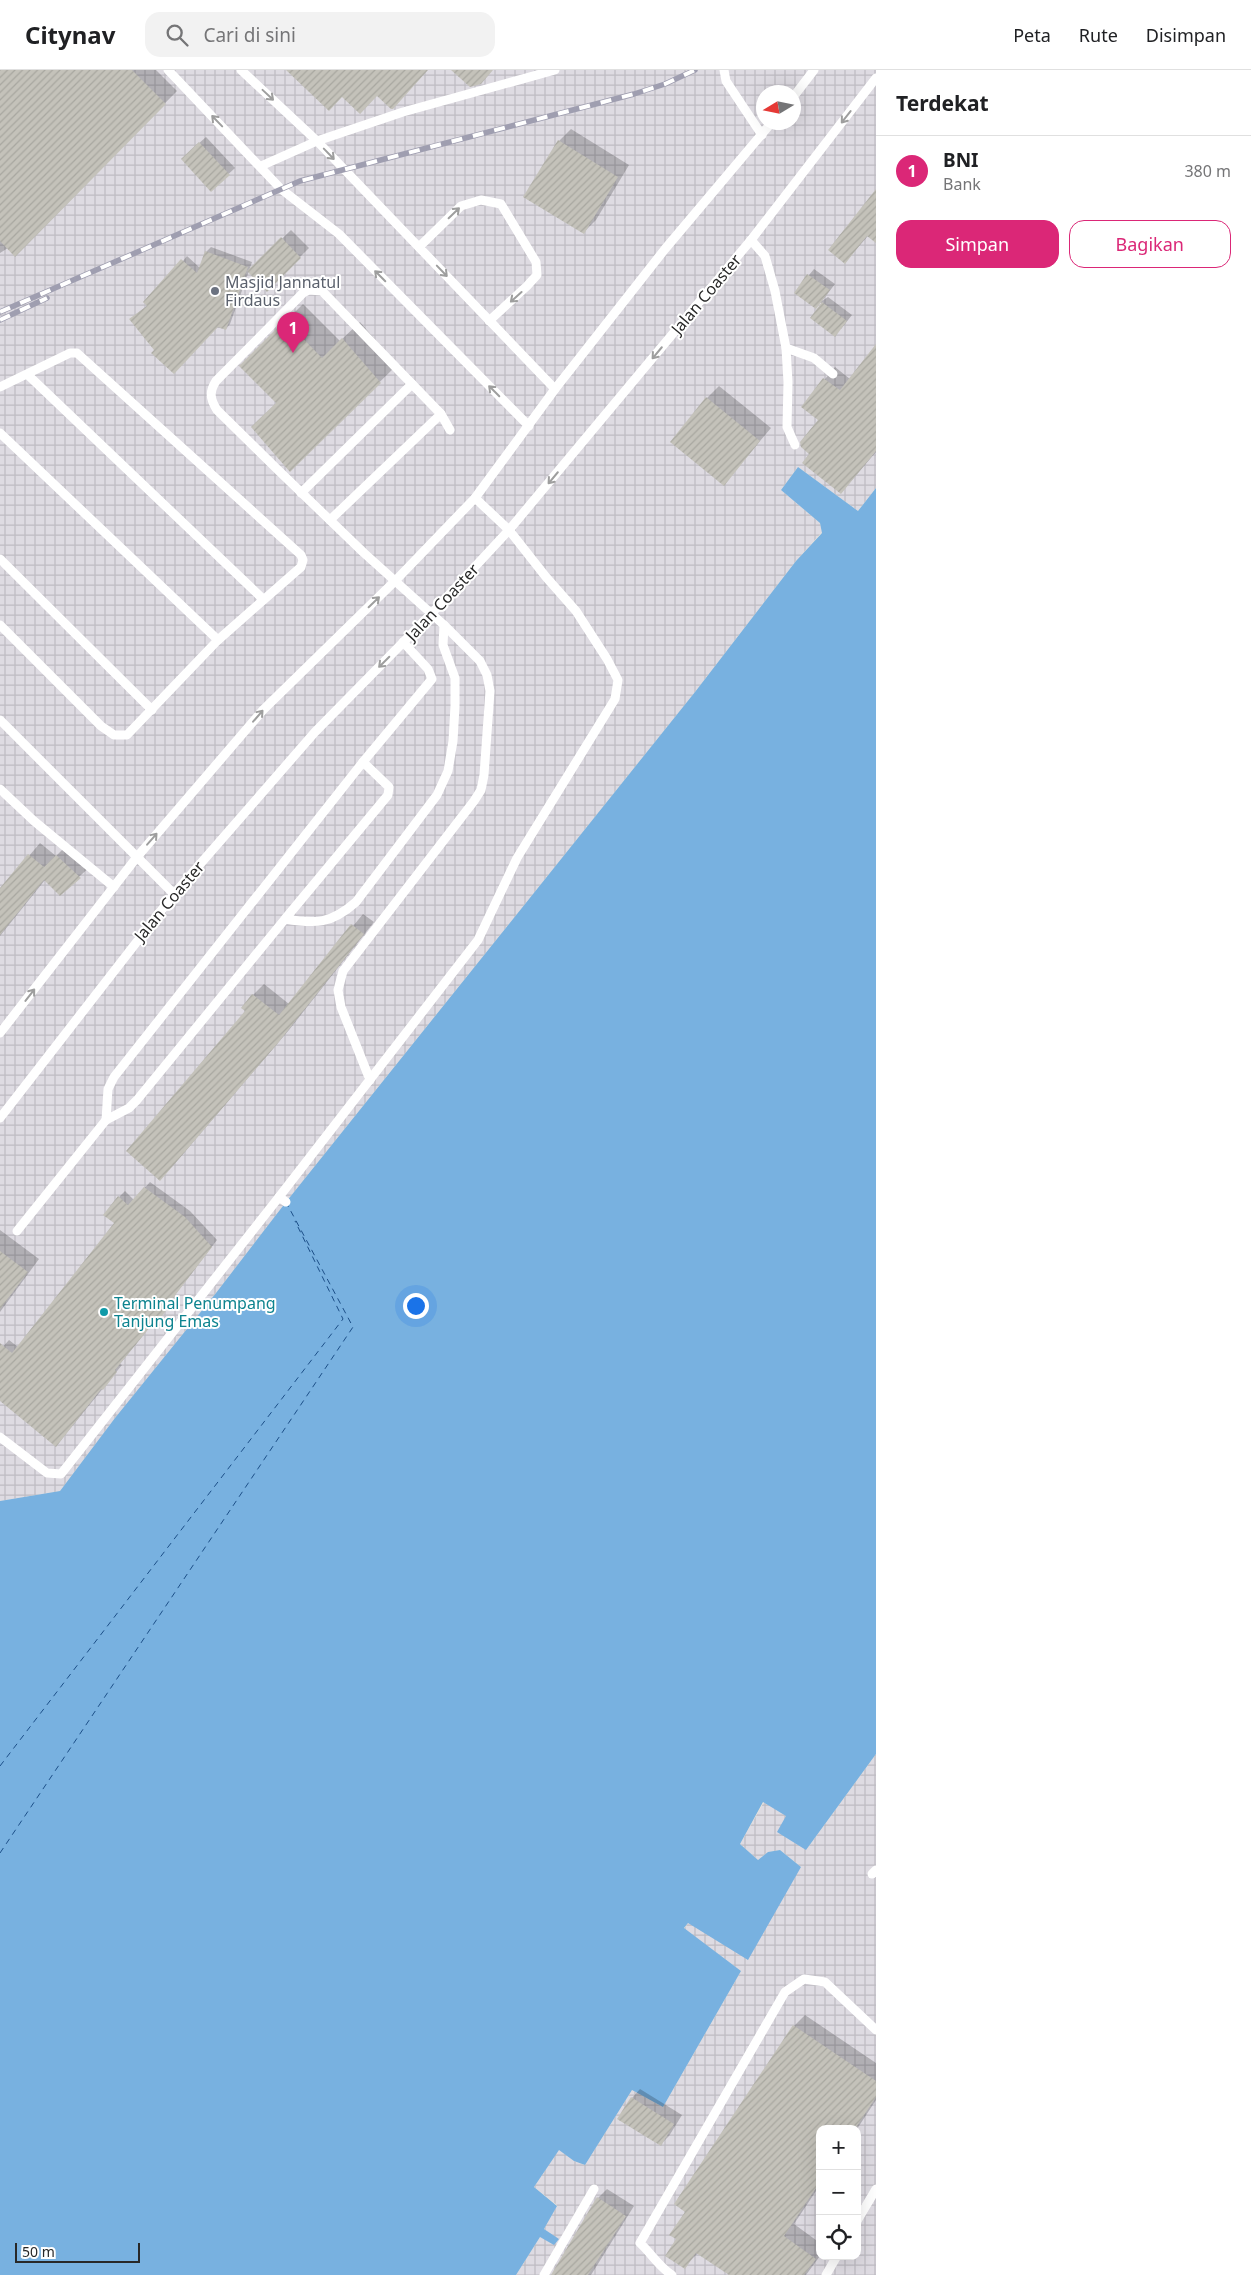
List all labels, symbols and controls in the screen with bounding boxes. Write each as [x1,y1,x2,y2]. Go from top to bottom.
search box [145,12,495,57]
text: Citynav [25,18,115,51]
icon: search [163,21,191,49]
text: Cari di sini [203,22,296,48]
text: Peta [1013,23,1051,47]
text: Rute [1079,23,1118,47]
text: Disimpan [1146,23,1226,47]
north arrow [756,85,801,130]
one-way arrow [261,89,274,101]
text: Terdekat [896,89,989,117]
one-way arrow [841,110,852,123]
one-way arrow [211,114,223,127]
text: BNI [943,147,978,173]
one-way arrow [323,148,335,160]
text: 1 [907,160,917,182]
text: 380 m [1184,160,1231,182]
text: Bank [943,173,981,195]
one-way arrow [447,207,460,219]
button: Simpan [896,220,1059,268]
button: Bagikan [1069,220,1231,268]
street label: Jalan Coaster [665,249,746,340]
one-way arrow [436,265,448,278]
one-way arrow [374,270,386,282]
place label: Masjid Jannatul Firdaus [225,271,340,311]
marker: Masjid Jannatul Firdaus [209,285,221,297]
one-way arrow [509,291,522,303]
pin: 1 [277,312,309,353]
one-way arrow [651,346,663,359]
one-way arrow [488,385,500,397]
one-way arrow [547,471,559,484]
street label: Jalan Coaster [399,558,484,647]
one-way arrow [367,596,380,608]
one-way arrow [378,656,390,668]
one-way arrow [252,710,263,723]
one-way arrow [146,833,158,846]
street label: Jalan Coaster [128,856,209,947]
one-way arrow [24,988,35,1001]
place label: Terminal Penumpang Tanjung Emas [114,1292,276,1332]
your location [403,1293,429,1319]
marker: Terminal Penumpang Tanjung Emas [98,1306,110,1318]
map controls [816,2125,861,2260]
button: + [816,2125,861,2170]
button: − [816,2170,861,2215]
button: locate [816,2215,861,2260]
scale bar [15,2240,140,2263]
text: 50 m [22,2242,55,2261]

